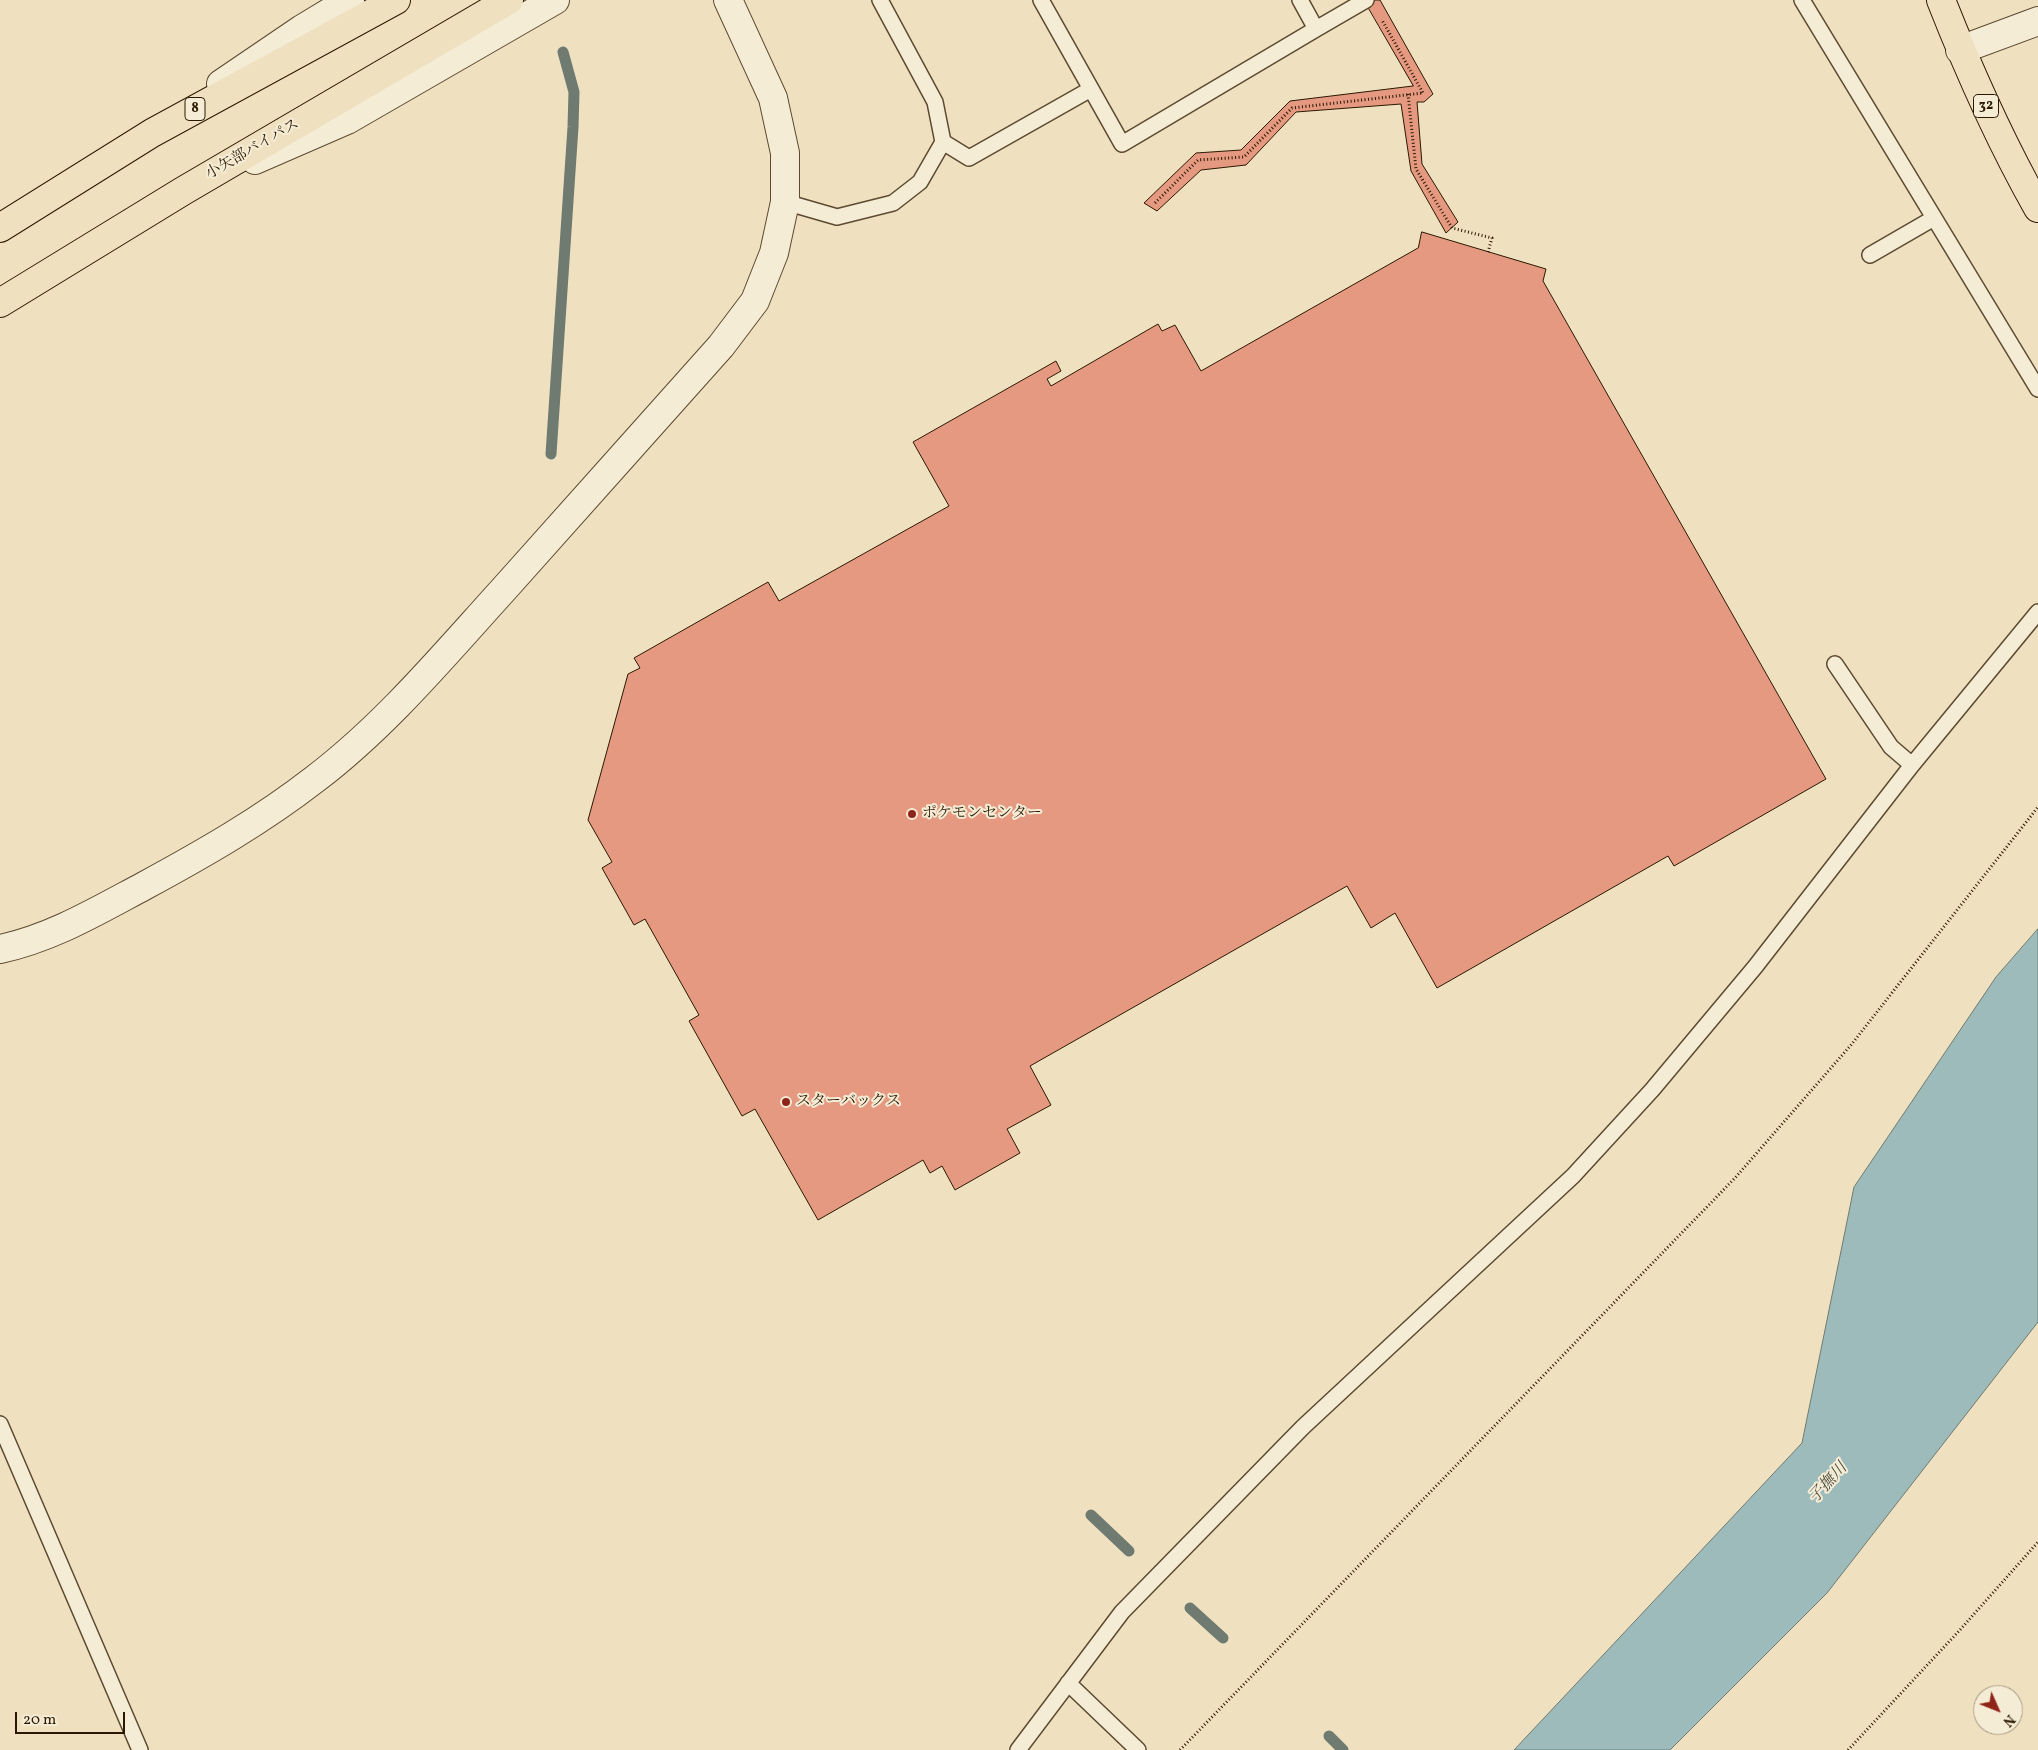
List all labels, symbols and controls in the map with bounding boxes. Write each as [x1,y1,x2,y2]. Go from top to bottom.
road number: 32 [1974,94,1998,118]
road number: 8 [185,98,205,120]
street label: 小矢部バイパス [203,116,303,184]
place label: ポケモンセンター [922,805,1042,823]
marker: ポケモンセンター [906,808,918,820]
place label: スターバックス [796,1093,901,1111]
marker: スターバックス [780,1096,792,1108]
water label: 子撫川 [1806,1460,1852,1508]
north arrow [1973,1685,2023,1735]
scale bar [18,1702,128,1734]
text: 20 m [23,1710,56,1731]
text: N [1998,1710,2019,1730]

